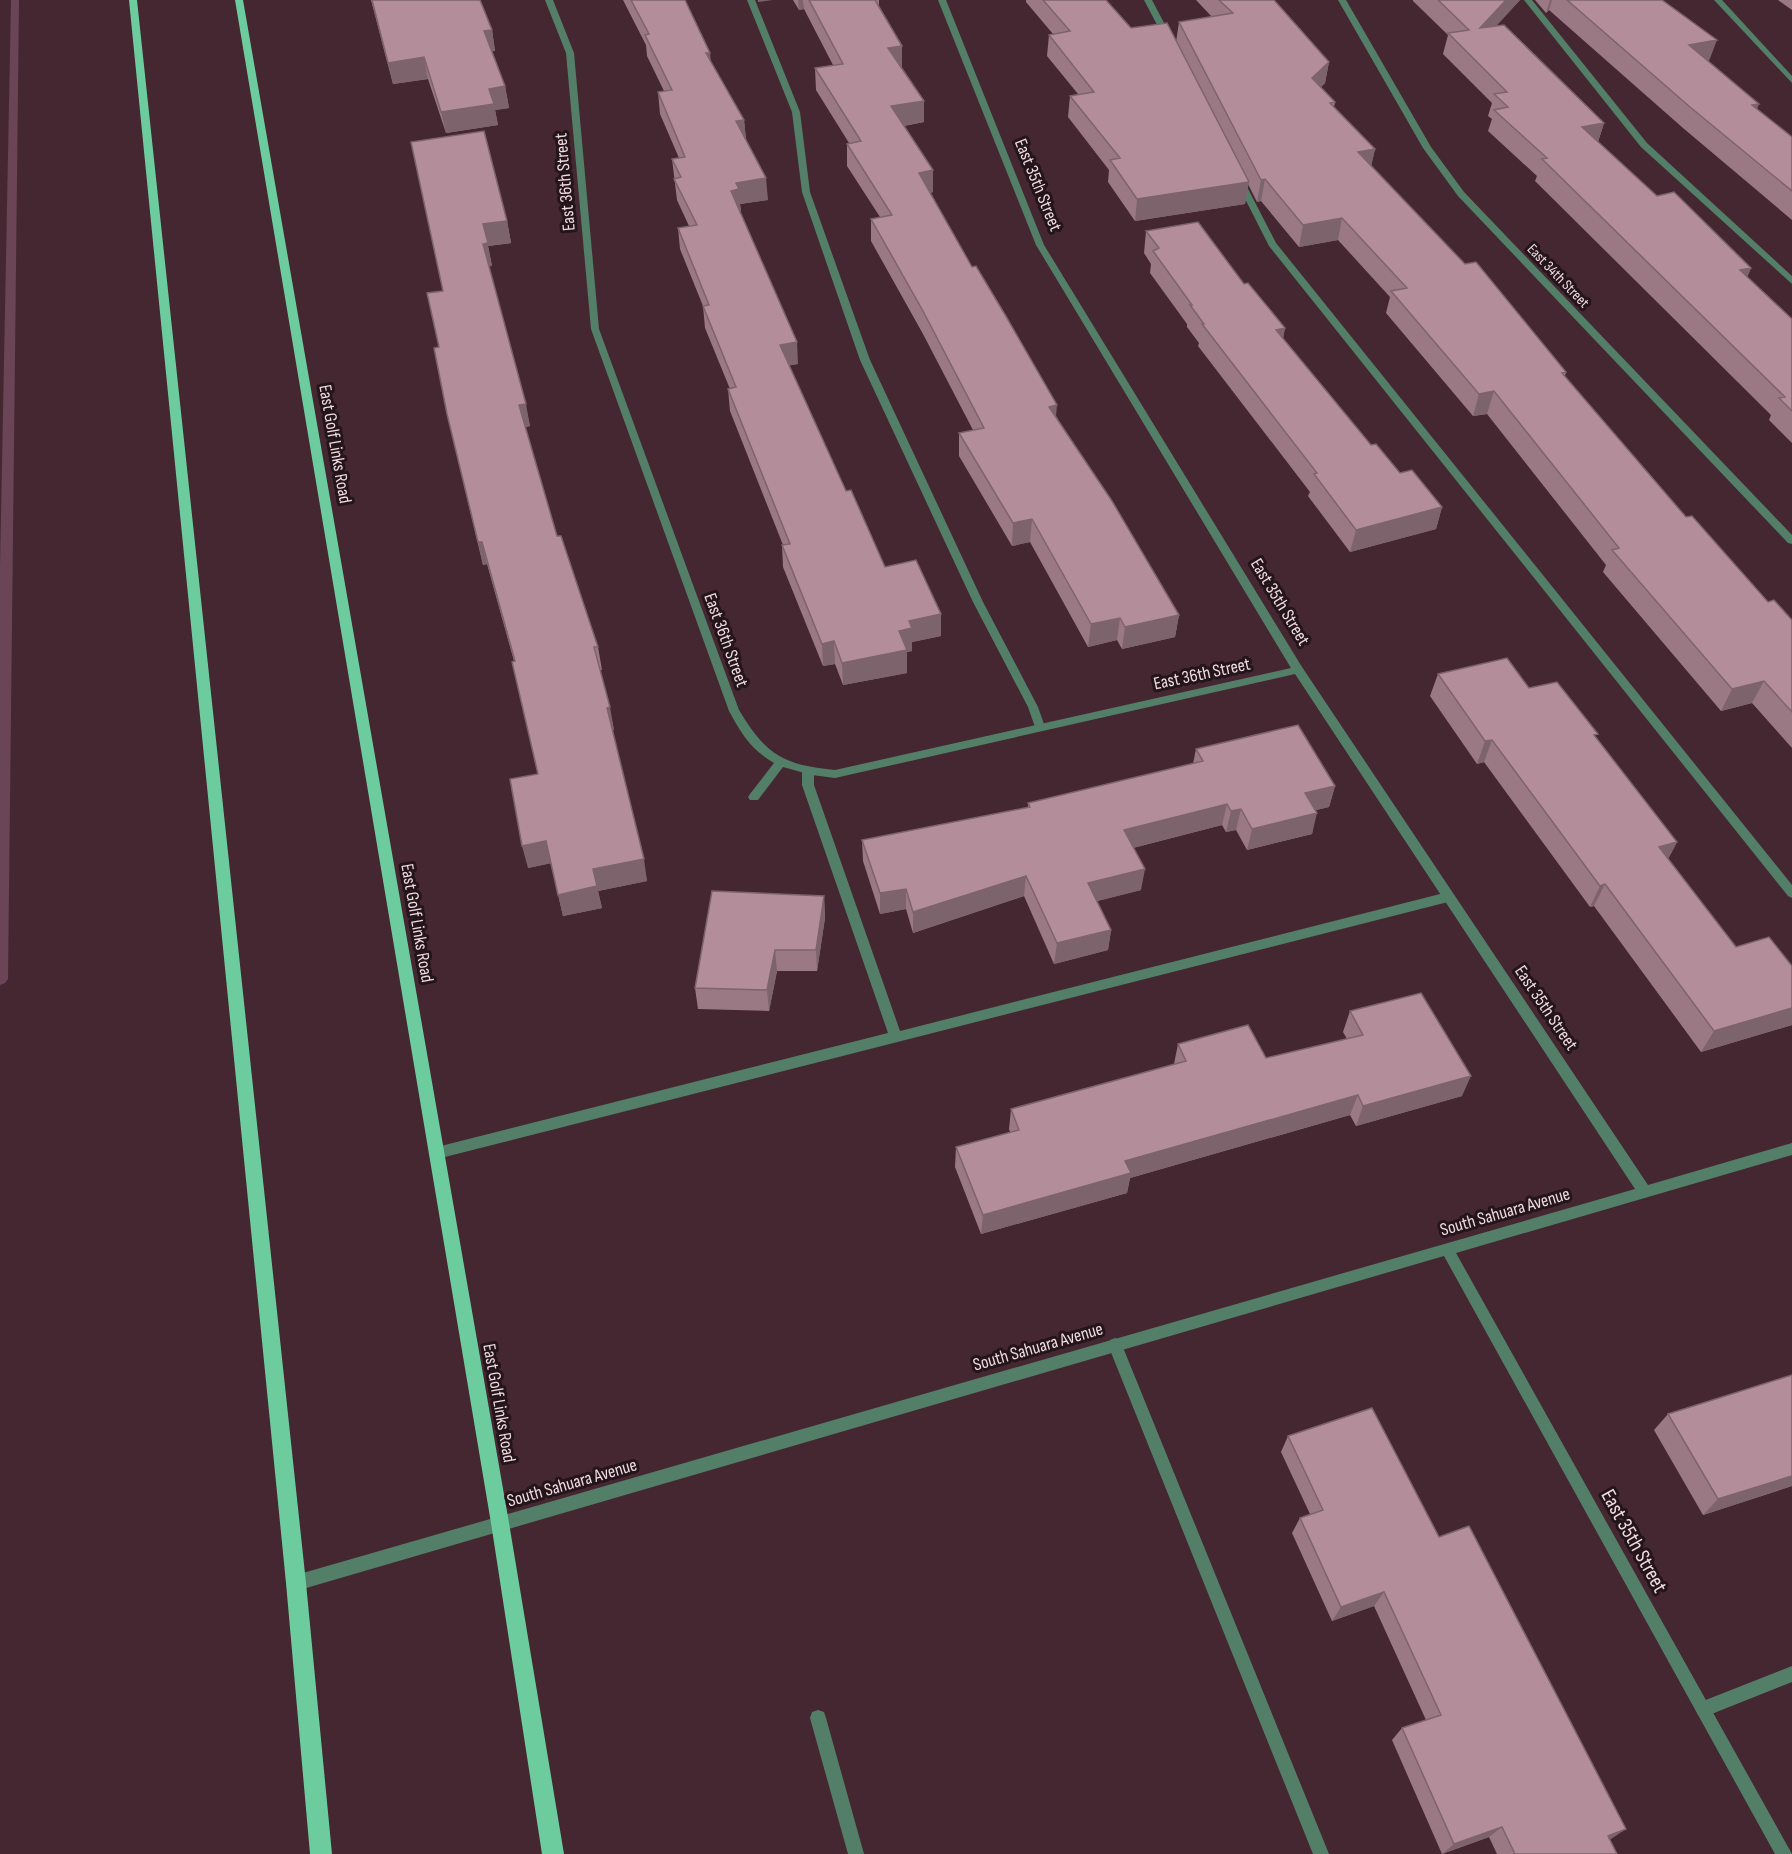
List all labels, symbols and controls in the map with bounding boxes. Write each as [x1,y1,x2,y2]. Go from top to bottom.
street label: East 36th Street [550,132,580,232]
street label: East 35th Street [1010,136,1066,235]
street label: East 34th Street [1523,240,1593,312]
street label: East Golf Links Road [314,383,356,505]
street label: East 35th Street [1246,555,1314,650]
street label: East 36th Street [699,590,753,690]
street label: East 36th Street [1152,653,1253,694]
street label: East Golf Links Road [396,862,438,984]
street label: East 35th Street [1510,962,1582,1055]
street label: South Sahuara Avenue [1438,1183,1572,1241]
street label: South Sahuara Avenue [971,1318,1105,1376]
street label: East Golf Links Road [478,1342,520,1464]
street label: South Sahuara Avenue [505,1454,639,1512]
street label: East 35th Street [1595,1485,1673,1597]

